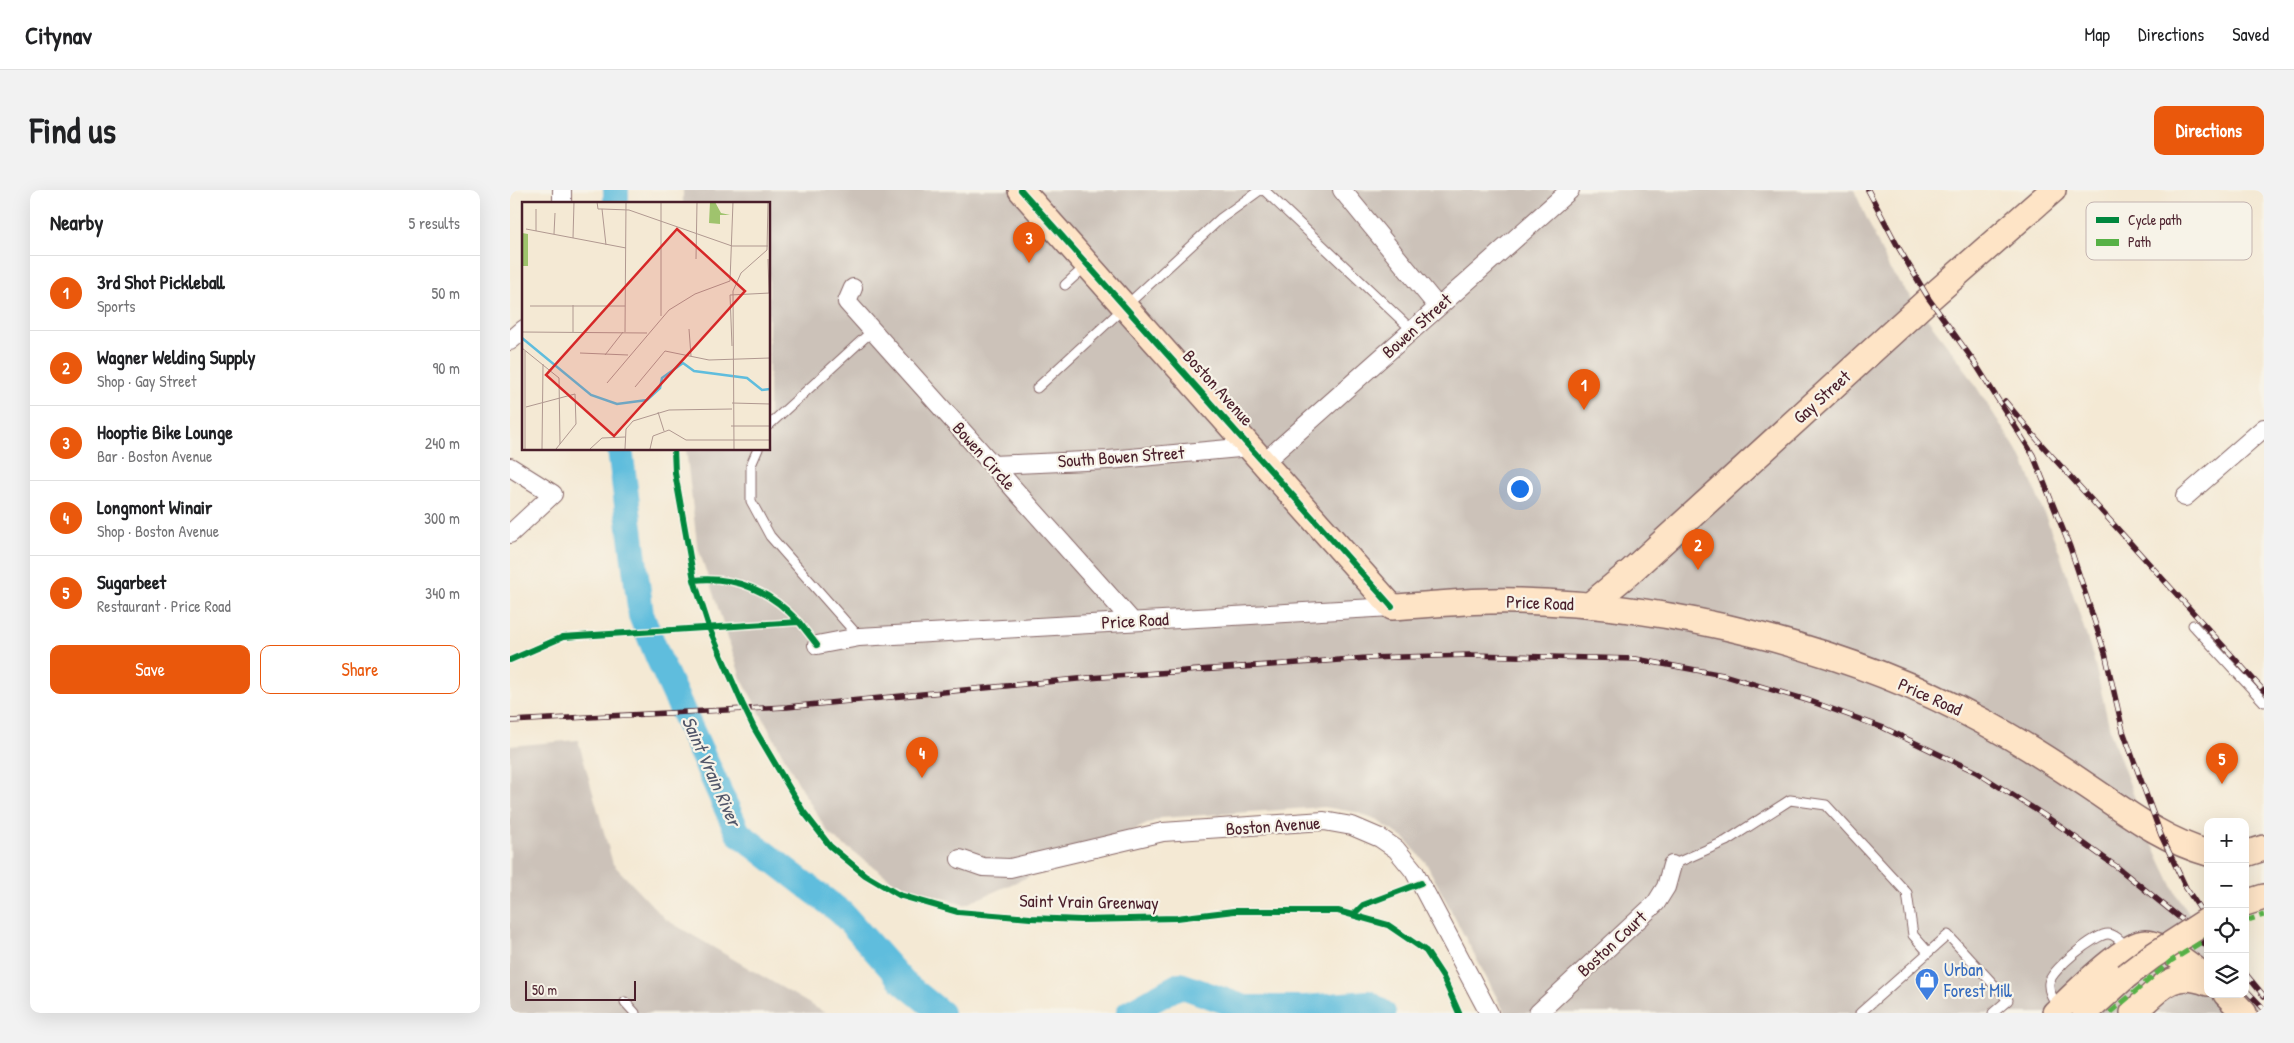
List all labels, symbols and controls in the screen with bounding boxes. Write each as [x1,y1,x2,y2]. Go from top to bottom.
text: Citynav [25,19,92,51]
text: Map [2085,22,2110,47]
text: Directions [2138,22,2204,47]
text: Saved [2232,22,2269,47]
button: Directions [2154,106,2264,155]
text: Find us [30,107,116,154]
inset map [522,202,770,450]
legend [2086,202,2252,260]
text: Nearby [50,208,103,237]
text: Cycle path [2128,210,2182,230]
text: 5 results [409,212,460,234]
pin: 3 [1013,222,1045,263]
text: Path [2128,232,2151,251]
text: 3rd Shot Pickleball [97,269,225,295]
text: 1 [63,282,69,304]
text: 50 m [432,282,460,304]
street label: Bowen Street [1376,287,1458,364]
text: Sports [97,295,135,317]
text: Wagner Welding Supply [97,344,256,370]
street label: Boston Avenue [1177,344,1259,431]
text: 2 [62,357,70,379]
text: 90 m [432,357,460,379]
street label: Gay Street [1788,364,1856,429]
pin: 1 [1568,369,1600,410]
text: Shop · Gay Street [97,370,197,392]
street label: Bowen Circle [947,416,1022,495]
text: Hooptie Bike Lounge [97,419,233,445]
text: 3 [62,432,70,454]
text: 240 m [425,432,460,454]
street label: South Bowen Street [1057,440,1186,473]
text: Bar · Boston Avenue [97,445,212,467]
your location [1507,476,1533,502]
text: Longmont Winair [97,494,212,520]
text: 4 [63,507,69,529]
text: 300 m [424,507,460,529]
text: Shop · Boston Avenue [97,520,219,542]
pin: 2 [1682,529,1714,570]
text: Sugarbeet [97,569,166,595]
text: 5 [63,582,69,604]
text: 340 m [425,582,460,604]
street label: Price Road [1506,589,1574,616]
text: Restaurant · Price Road [97,595,231,617]
street label: Price Road [1101,606,1169,635]
button: Save [50,645,250,694]
button: Share [260,645,460,694]
street label: Price Road [1894,671,1966,722]
water label: Saint Vrain River [676,712,749,833]
pin: 4 [906,737,938,778]
pin: 5 [2206,743,2238,784]
street label: Boston Avenue [1225,810,1321,841]
map controls [2204,818,2249,998]
button: + [2204,818,2249,863]
button: − [2204,863,2249,908]
street label: Saint Vrain Greenway [1019,888,1159,915]
street label: Boston Court [1572,904,1652,982]
button: locate [2204,908,2249,953]
button: layers [2204,953,2249,998]
place label: Urban Forest Mill [1943,957,2012,1003]
shop icon: Urban Forest Mill [1914,967,1940,1001]
scale bar [525,978,636,1001]
text: 50 m [532,980,557,999]

